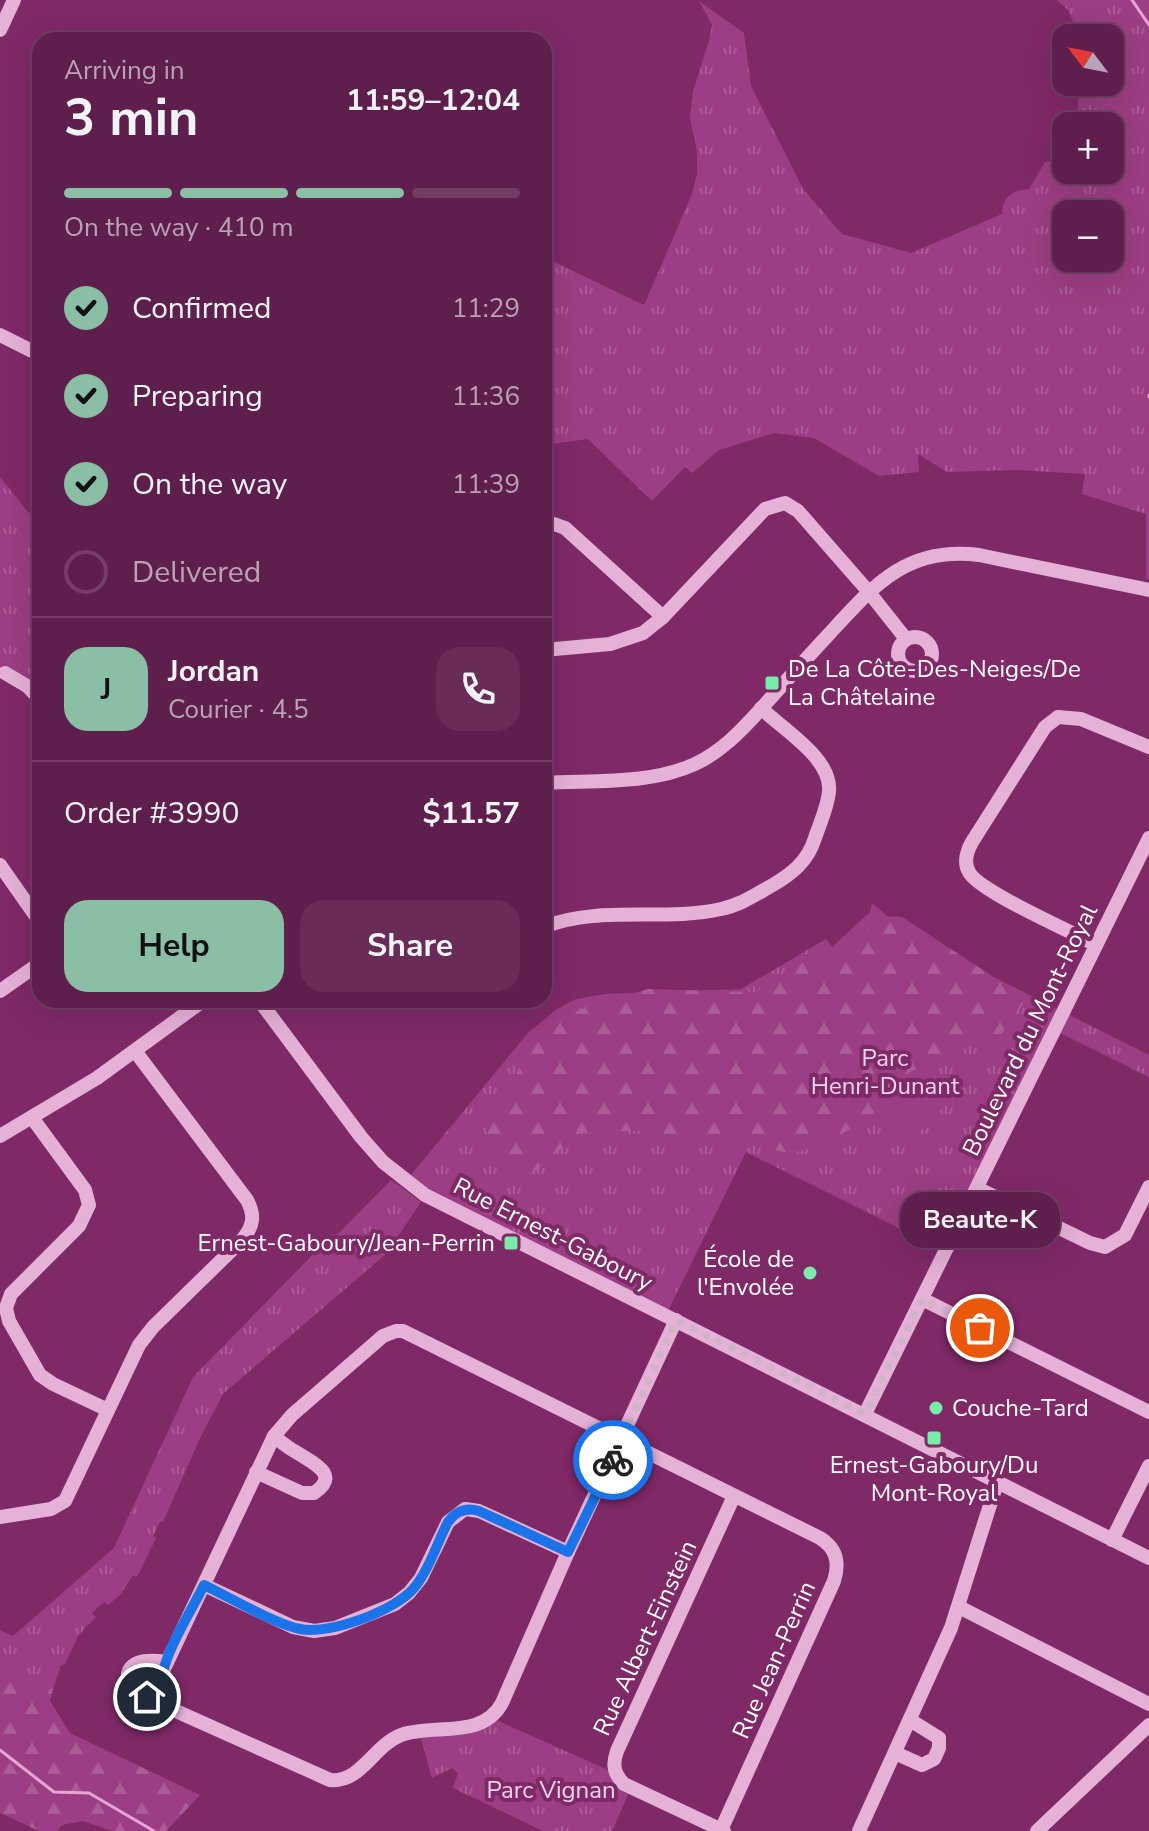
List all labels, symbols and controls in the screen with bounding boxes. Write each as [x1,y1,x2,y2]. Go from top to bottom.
north arrow [1052,24,1124,96]
map controls [1052,24,1124,272]
text: Arriving in [64,53,185,88]
text: 11:59–12:04 [346,80,520,121]
text: 3 min [64,82,199,153]
button: + [1052,112,1124,184]
button: − [1052,200,1124,272]
text: On the way · 410 m [64,210,293,245]
icon: check [64,286,108,330]
text: Confirmed [132,288,272,329]
text: 11:29 [452,291,520,326]
icon: check [64,374,108,418]
text: Preparing [132,376,263,417]
text: 11:36 [452,379,520,414]
icon: check [64,462,108,506]
text: On the way [132,464,287,505]
text: 11:39 [452,467,520,502]
text: Delivered [132,552,261,593]
button: phone [436,647,520,731]
text: Jordan [168,651,259,692]
place label: De La Côte-Des-Neiges/De La Châtelaine [788,653,1081,713]
text: J [101,669,111,710]
marker: De La Côte-Des-Neiges/De La Châtelaine [763,674,781,692]
text: Courier · 4.5 [168,692,309,727]
text: Order #3990 [64,793,239,834]
text: $11.57 [423,793,520,834]
street label: Boulevard du Mont-Royal [955,899,1105,1161]
button: Help [64,900,284,992]
button: Share [300,900,520,992]
park label: Parc Henri-Dunant [811,1042,960,1102]
street label: Rue Ernest-Gaboury [448,1170,659,1298]
callout: Beaute-K [900,1192,1060,1248]
text: Beaute-K [923,1202,1037,1237]
place label: Ernest-Gaboury/Jean-Perrin [198,1227,495,1259]
marker: Ernest-Gaboury/Jean-Perrin [502,1234,520,1252]
place label: École de l'Envolée [697,1243,794,1303]
marker: École de l'Envolée [801,1264,819,1282]
pin [946,1294,1014,1362]
icon: bag [958,1306,1002,1350]
place label: Couche-Tard [952,1392,1089,1424]
marker: Couche-Tard [927,1399,945,1417]
courier [573,1420,653,1500]
marker: Ernest-Gaboury/Du Mont-Royal [925,1429,943,1447]
icon: bike [591,1438,635,1482]
place label: Ernest-Gaboury/Du Mont-Royal [830,1449,1038,1509]
street label: Rue Albert-Einstein [586,1535,704,1741]
street label: Rue Jean-Perrin [725,1576,823,1744]
pin [113,1663,181,1731]
icon: home [125,1675,169,1719]
park label: Parc Vignan [486,1774,616,1806]

